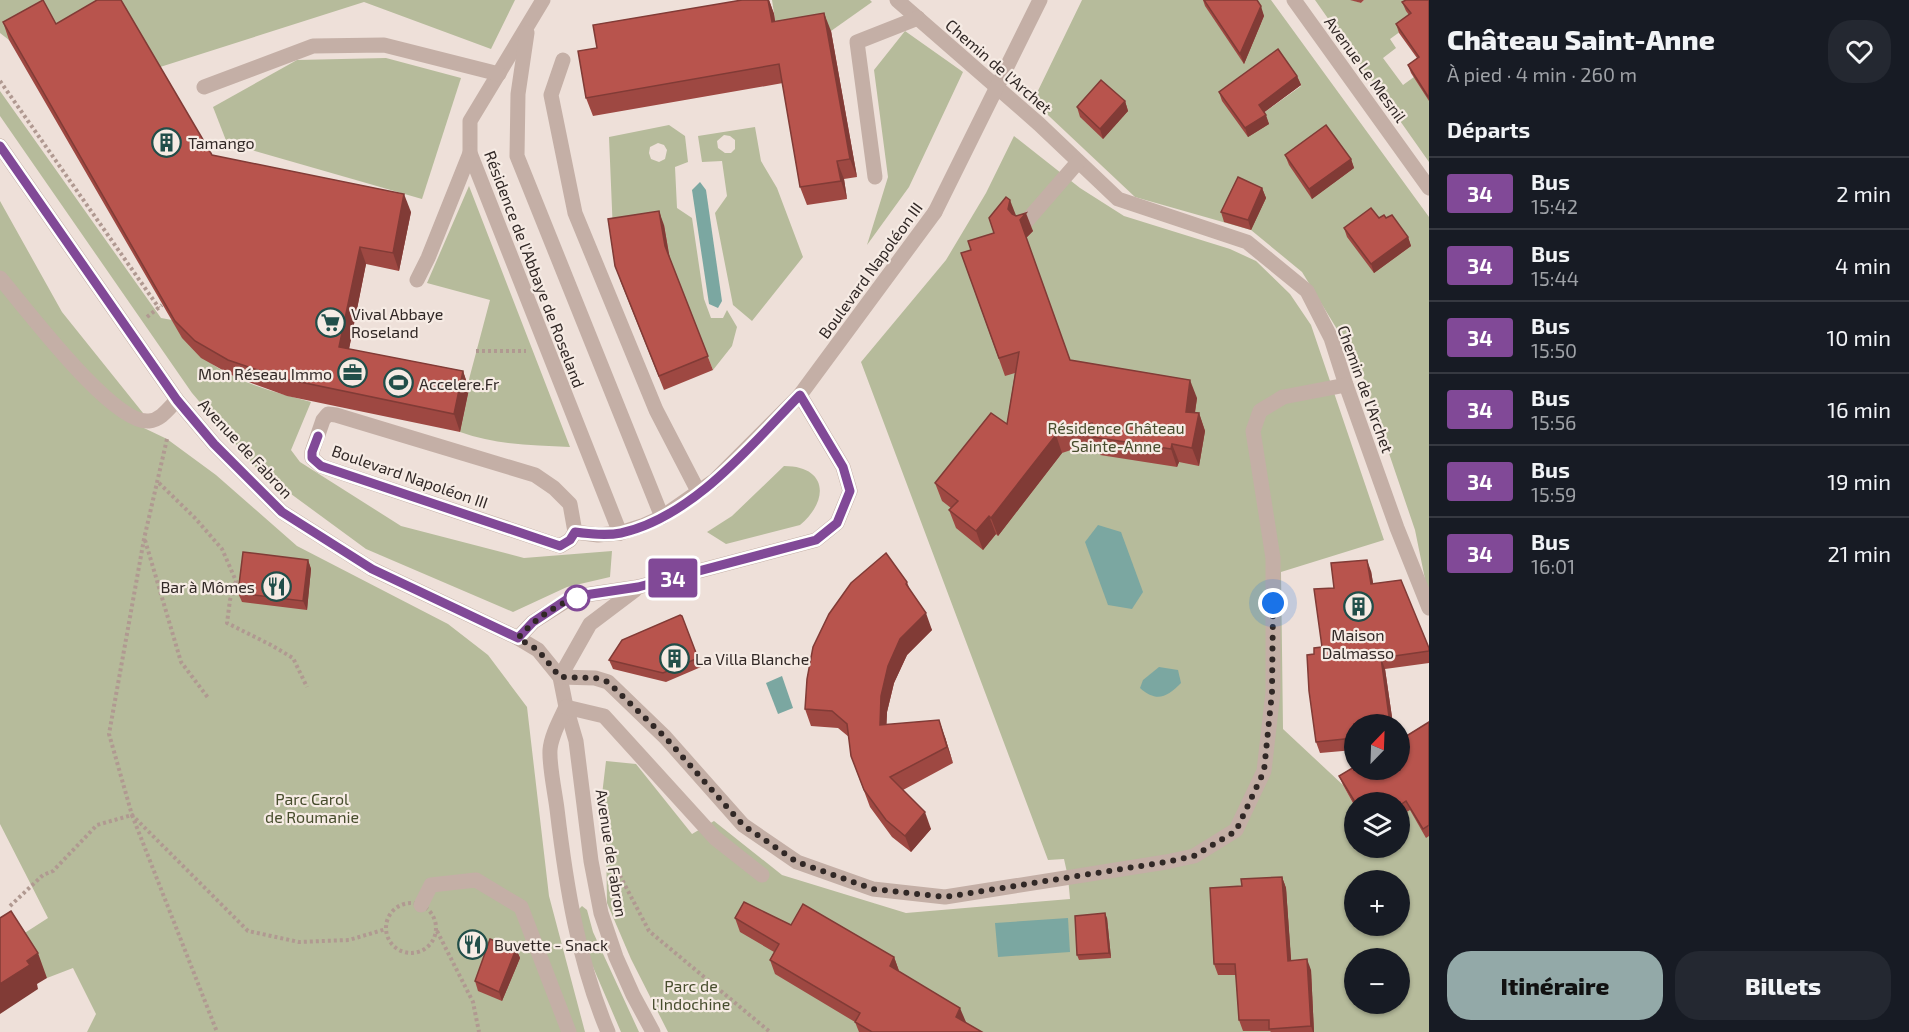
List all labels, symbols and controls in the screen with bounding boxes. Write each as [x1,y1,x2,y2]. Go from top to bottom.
street label: Avenue Le Mesnil [1321,12,1411,126]
street label: Chemin de l'Archet [942,15,1056,117]
button: heart [1828,20,1891,83]
text: Château Saint-Anne [1447,22,1715,56]
text: À pied · 4 min · 260 m [1447,62,1637,86]
text: Départs [1447,116,1530,142]
building icon: Tamango [151,126,183,158]
place label: Tamango [188,133,255,152]
street label: Résidence de l'Abbaye de Roseland [481,148,589,390]
text: Bus [1531,168,1570,194]
text: 2 min [1836,180,1891,206]
text: 34 [1467,181,1493,206]
text: 15:42 [1531,194,1578,218]
street label: Boulevard Napoléon III [814,198,926,342]
text: Bus [1531,240,1570,266]
text: 4 min [1835,252,1891,278]
text: 34 [1467,253,1493,278]
text: 15:44 [1531,266,1579,290]
place label: Vival Abbaye Roseland [351,304,443,341]
supermarket icon: Vival Abbaye Roseland [314,306,346,338]
text: Bus [1531,312,1570,338]
street label: Chemin de l'Archet [1334,323,1398,455]
text: 10 min [1827,324,1891,350]
text: 34 [1467,325,1493,350]
text: 15:50 [1531,338,1577,362]
office icon: Mon Réseau Immo [337,357,369,389]
place label: Mon Réseau Immo [198,364,332,383]
sports icon: Accelere.Fr [382,367,414,399]
place label: Accelere.Fr [419,374,500,393]
text: Bus [1531,384,1570,410]
street label: Avenue de Fabron [195,394,297,502]
text: 16 min [1827,396,1891,422]
text: 34 [1467,397,1493,422]
text: 15:56 [1531,410,1577,434]
park label: Résidence Château Sainte-Anne [1047,418,1185,455]
street label: Boulevard Napoléon III [329,440,491,512]
text: Bus [1531,456,1570,482]
text: 19 min [1827,468,1891,494]
text: 34 [1467,469,1493,494]
text: 15:59 [1531,482,1577,506]
text: Bus [1531,528,1570,554]
text: 21 min [1827,540,1891,566]
text: 34 [1467,541,1493,566]
text: 16:01 [1531,554,1575,578]
line badge: 34 [646,558,700,598]
text: 34 [660,566,686,591]
restaurant icon: Bar à Mômes [260,570,292,602]
place label: Bar à Mômes [160,577,255,596]
unlabelled marker [564,585,590,611]
your location [1258,588,1288,618]
building icon: Maison Dalmasso [1342,590,1374,622]
place label: Maison Dalmasso [1322,625,1394,662]
building icon: La Villa Blanche [658,642,690,674]
place label: La Villa Blanche [695,649,809,668]
north arrow [1344,714,1410,780]
map controls [1344,714,1410,1014]
street label: Avenue de Fabron [593,788,631,918]
park label: Parc Carol de Roumanie [265,789,359,826]
button: layers [1344,792,1410,858]
button: + [1344,870,1410,936]
restaurant icon: Buvette - Snack [457,928,489,960]
place label: Buvette - Snack [494,935,608,954]
button: − [1344,948,1410,1014]
button: Itinéraire [1447,951,1663,1020]
button: Billets [1675,951,1891,1020]
park label: Parc de l'Indochine [652,976,730,1013]

